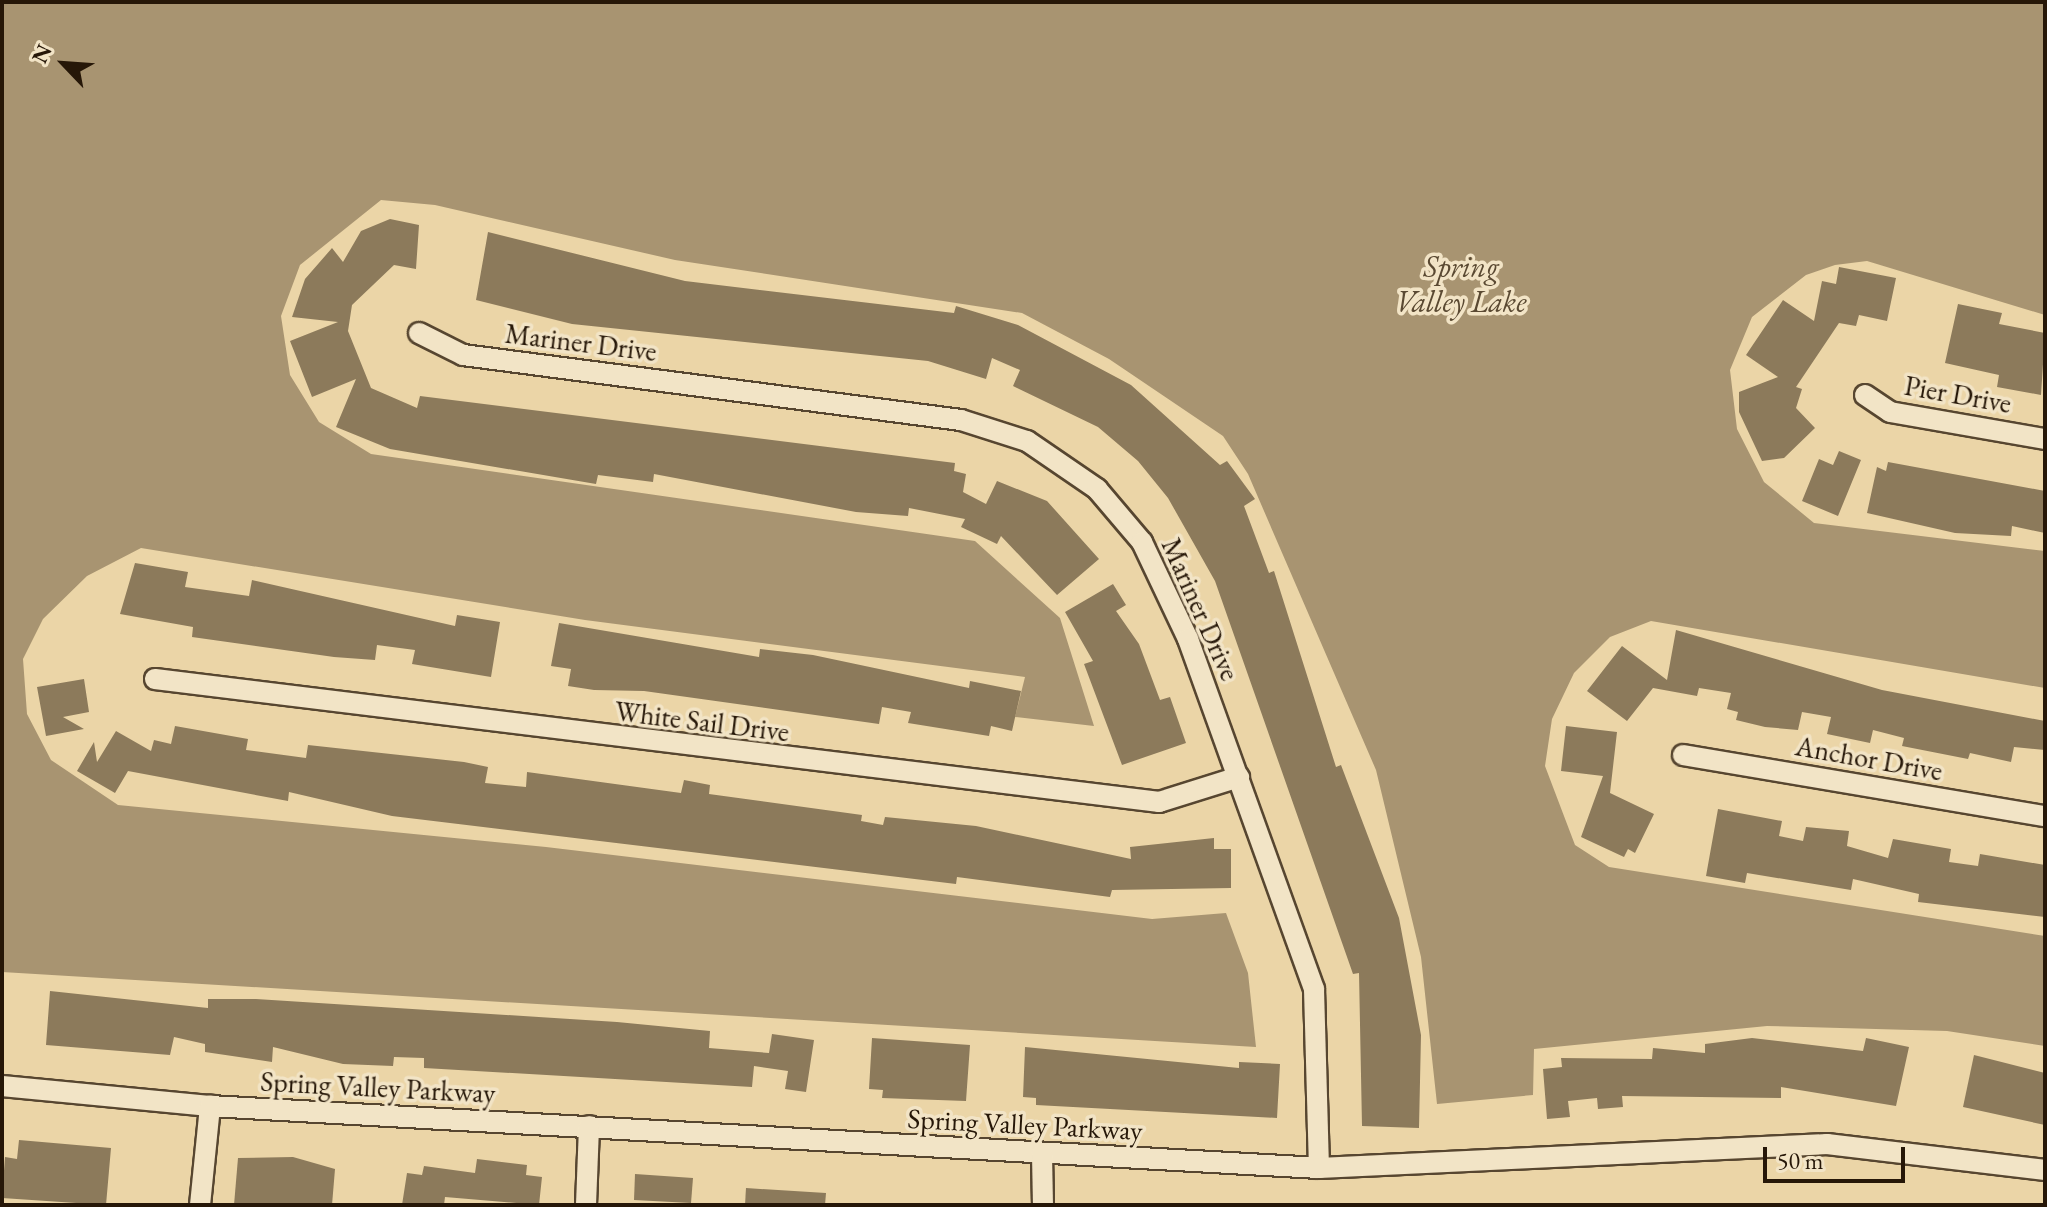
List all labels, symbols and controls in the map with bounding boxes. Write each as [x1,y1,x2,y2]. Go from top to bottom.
north arrow [24,24,104,104]
text: N [25,39,59,68]
water label: Spring Valley Lake [1395,249,1527,320]
street label: Mariner Drive [503,316,659,368]
street label: Pier Drive [1902,368,2014,420]
street label: Mariner Drive [1155,533,1247,685]
street label: White Sail Drive [613,694,791,748]
street label: Anchor Drive [1793,729,1945,787]
street label: Spring Valley Parkway [260,1064,496,1110]
street label: Spring Valley Parkway [907,1101,1143,1147]
scale bar [1767,1131,1909,1181]
text: 50 m [1777,1145,1824,1176]

